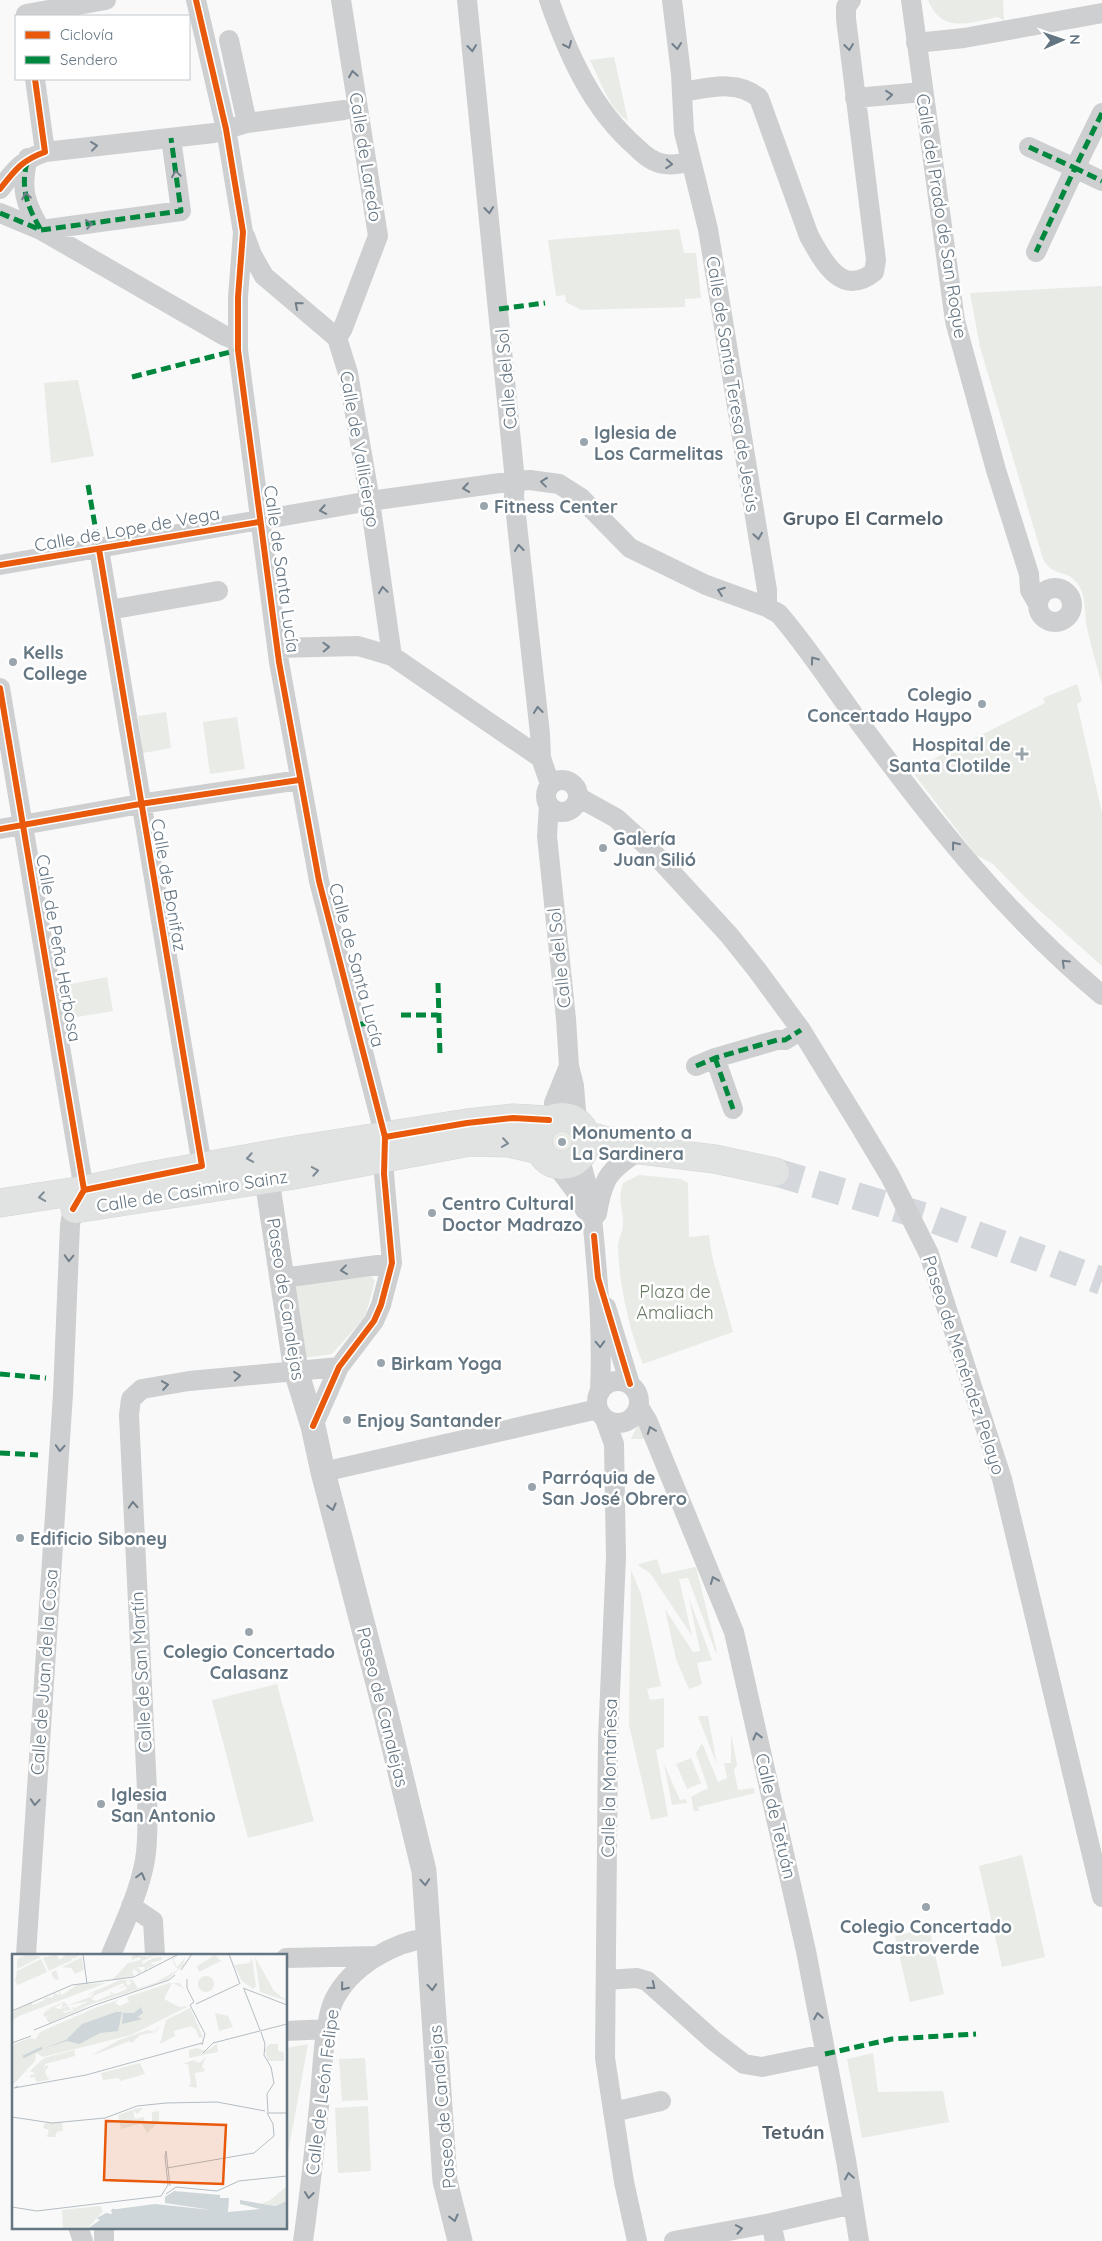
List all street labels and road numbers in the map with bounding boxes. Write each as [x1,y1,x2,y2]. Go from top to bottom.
street label: Calle de Laredo [344,91,388,223]
street label: Calle del Prado de San Roque [911,92,973,340]
street label: Calle de Santa Teresa de Jesús [701,254,765,514]
street label: Calle del Sol [490,328,522,430]
street label: Calle de Valliciergo [335,369,385,529]
street label: Calle de Santa Lucía [259,484,305,654]
street label: Calle de Lope de Vega [32,501,222,557]
street label: Calle de Bonifaz [146,817,192,953]
street label: Calle de Peña Herbosa [31,852,87,1044]
street label: Calle de Santa Lucía [324,880,390,1050]
street label: Calle del Sol [542,907,576,1009]
street label: Calle de Casimiro Sainz [95,1165,289,1217]
street label: Paseo de Canalejas [262,1216,310,1382]
street label: Paseo de Menéndez Pelayo [918,1252,1010,1478]
street label: Calle de Juan de la Cosa [25,1568,63,1776]
street label: Calle de San Martín [125,1591,157,1753]
street label: Paseo de Canalejas [352,1625,414,1789]
street label: Calle la Montañesa [596,1698,622,1858]
street label: Calle de Tetuán [750,1751,802,1881]
street label: Calle de León Felipe [300,2008,344,2176]
street label: Paseo de Canalejas [423,2024,461,2190]

